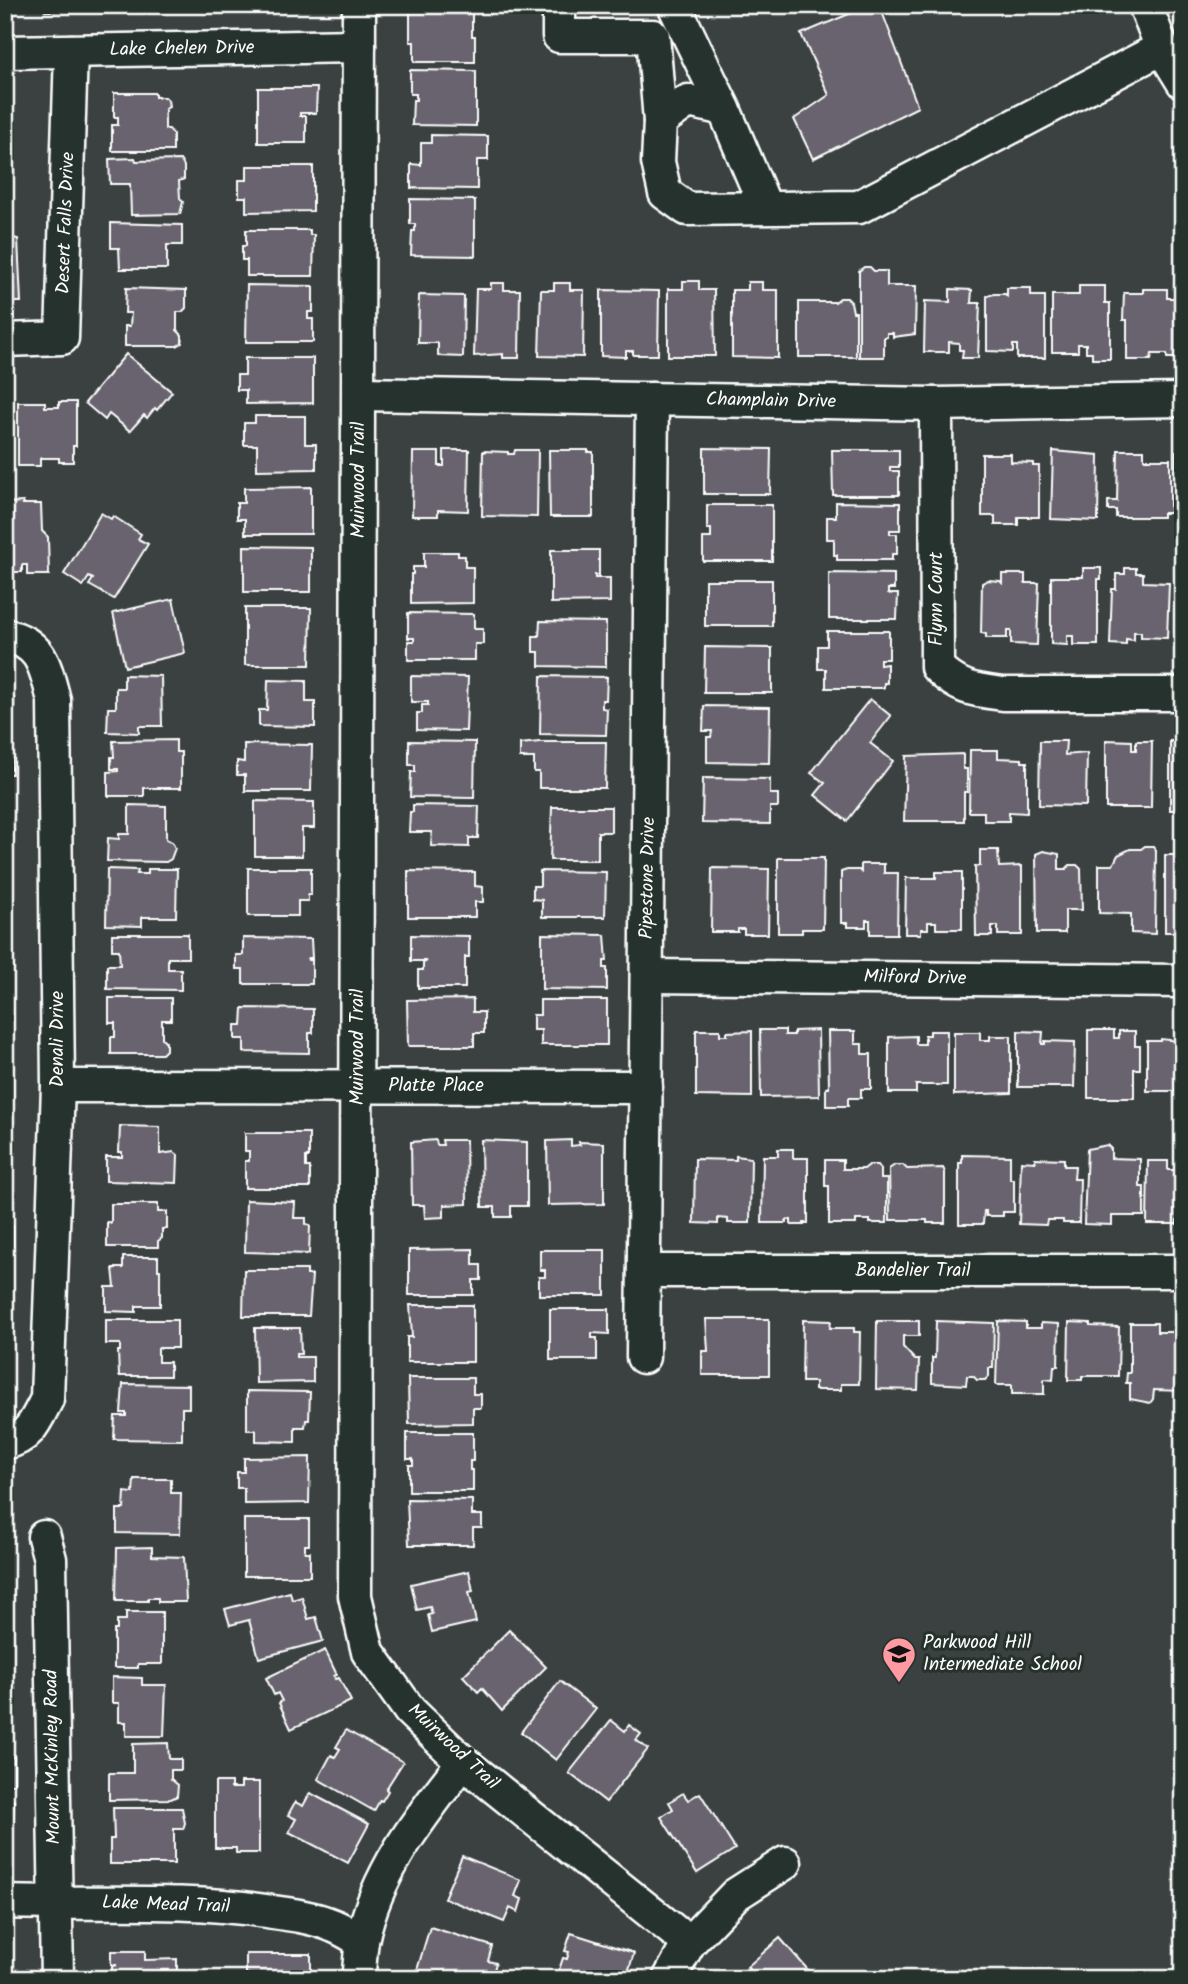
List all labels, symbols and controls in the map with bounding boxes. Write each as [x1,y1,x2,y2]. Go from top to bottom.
street label: Lake Chelen Drive [109,33,255,65]
street label: Desert Falls Drive [49,151,83,295]
street label: Champlain Drive [706,385,837,417]
street label: Muirwood Trail [344,421,374,538]
street label: Flynn Court [922,551,952,646]
street label: Pipestone Drive [632,816,664,939]
street label: Milford Drive [863,962,967,994]
street label: Muirwood Trail [343,988,373,1105]
street label: Denali Drive [43,990,73,1087]
street label: Platte Place [388,1071,484,1101]
street label: Bandelier Trail [855,1256,971,1286]
place label: Parkwood Hill Intermediate School [923,1628,1082,1680]
school or university icon: Parkwood Hill Intermediate School [880,1635,918,1684]
street label: Mount McKinley Road [36,1669,70,1845]
street label: Muirwood Trail [400,1696,506,1798]
street label: Lake Mead Trail [101,1888,231,1922]

